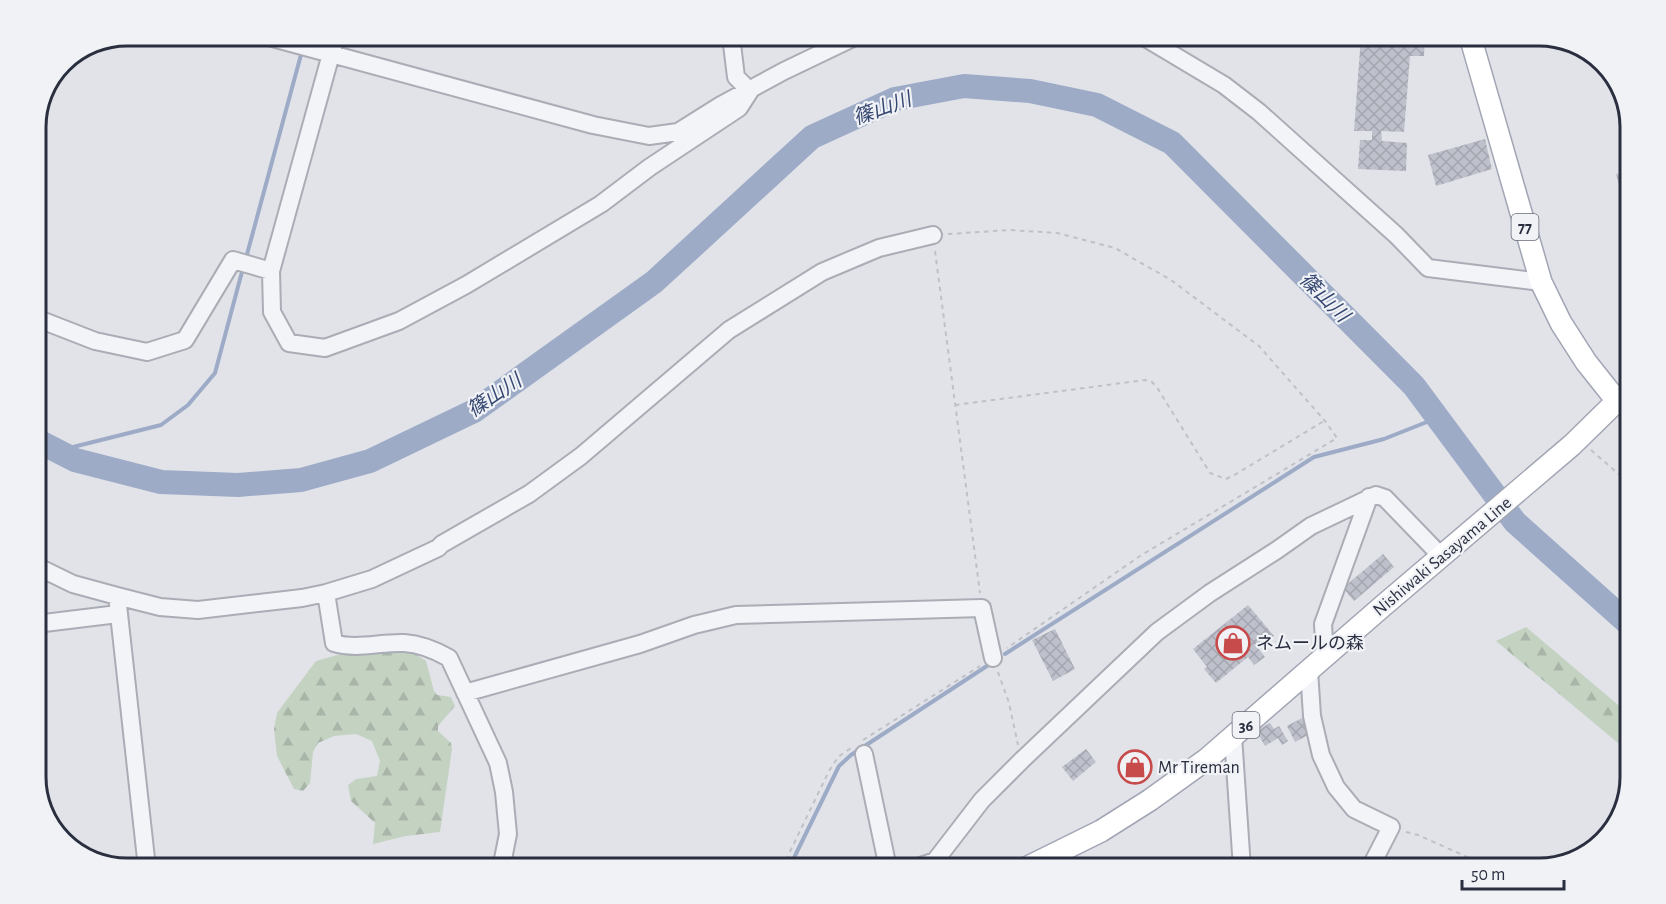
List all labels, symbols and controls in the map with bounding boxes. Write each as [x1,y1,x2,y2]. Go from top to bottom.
water label: 篠山川 [850,88,916,129]
road number: 77 [1512,214,1538,240]
water label: 篠山川 [1296,269,1355,327]
water label: 篠山川 [464,369,527,421]
street label: Nishiwaki Sasayama Line [1370,494,1515,620]
shop icon: ネムールの森 [1215,625,1251,661]
place label: ネムールの森 [1256,634,1364,653]
road number: 36 [1232,712,1260,738]
shop icon: Mr Tireman [1117,749,1153,785]
place label: Mr Tireman [1158,759,1240,777]
scale bar [1462,853,1564,891]
text: 50 m [1471,866,1505,884]

